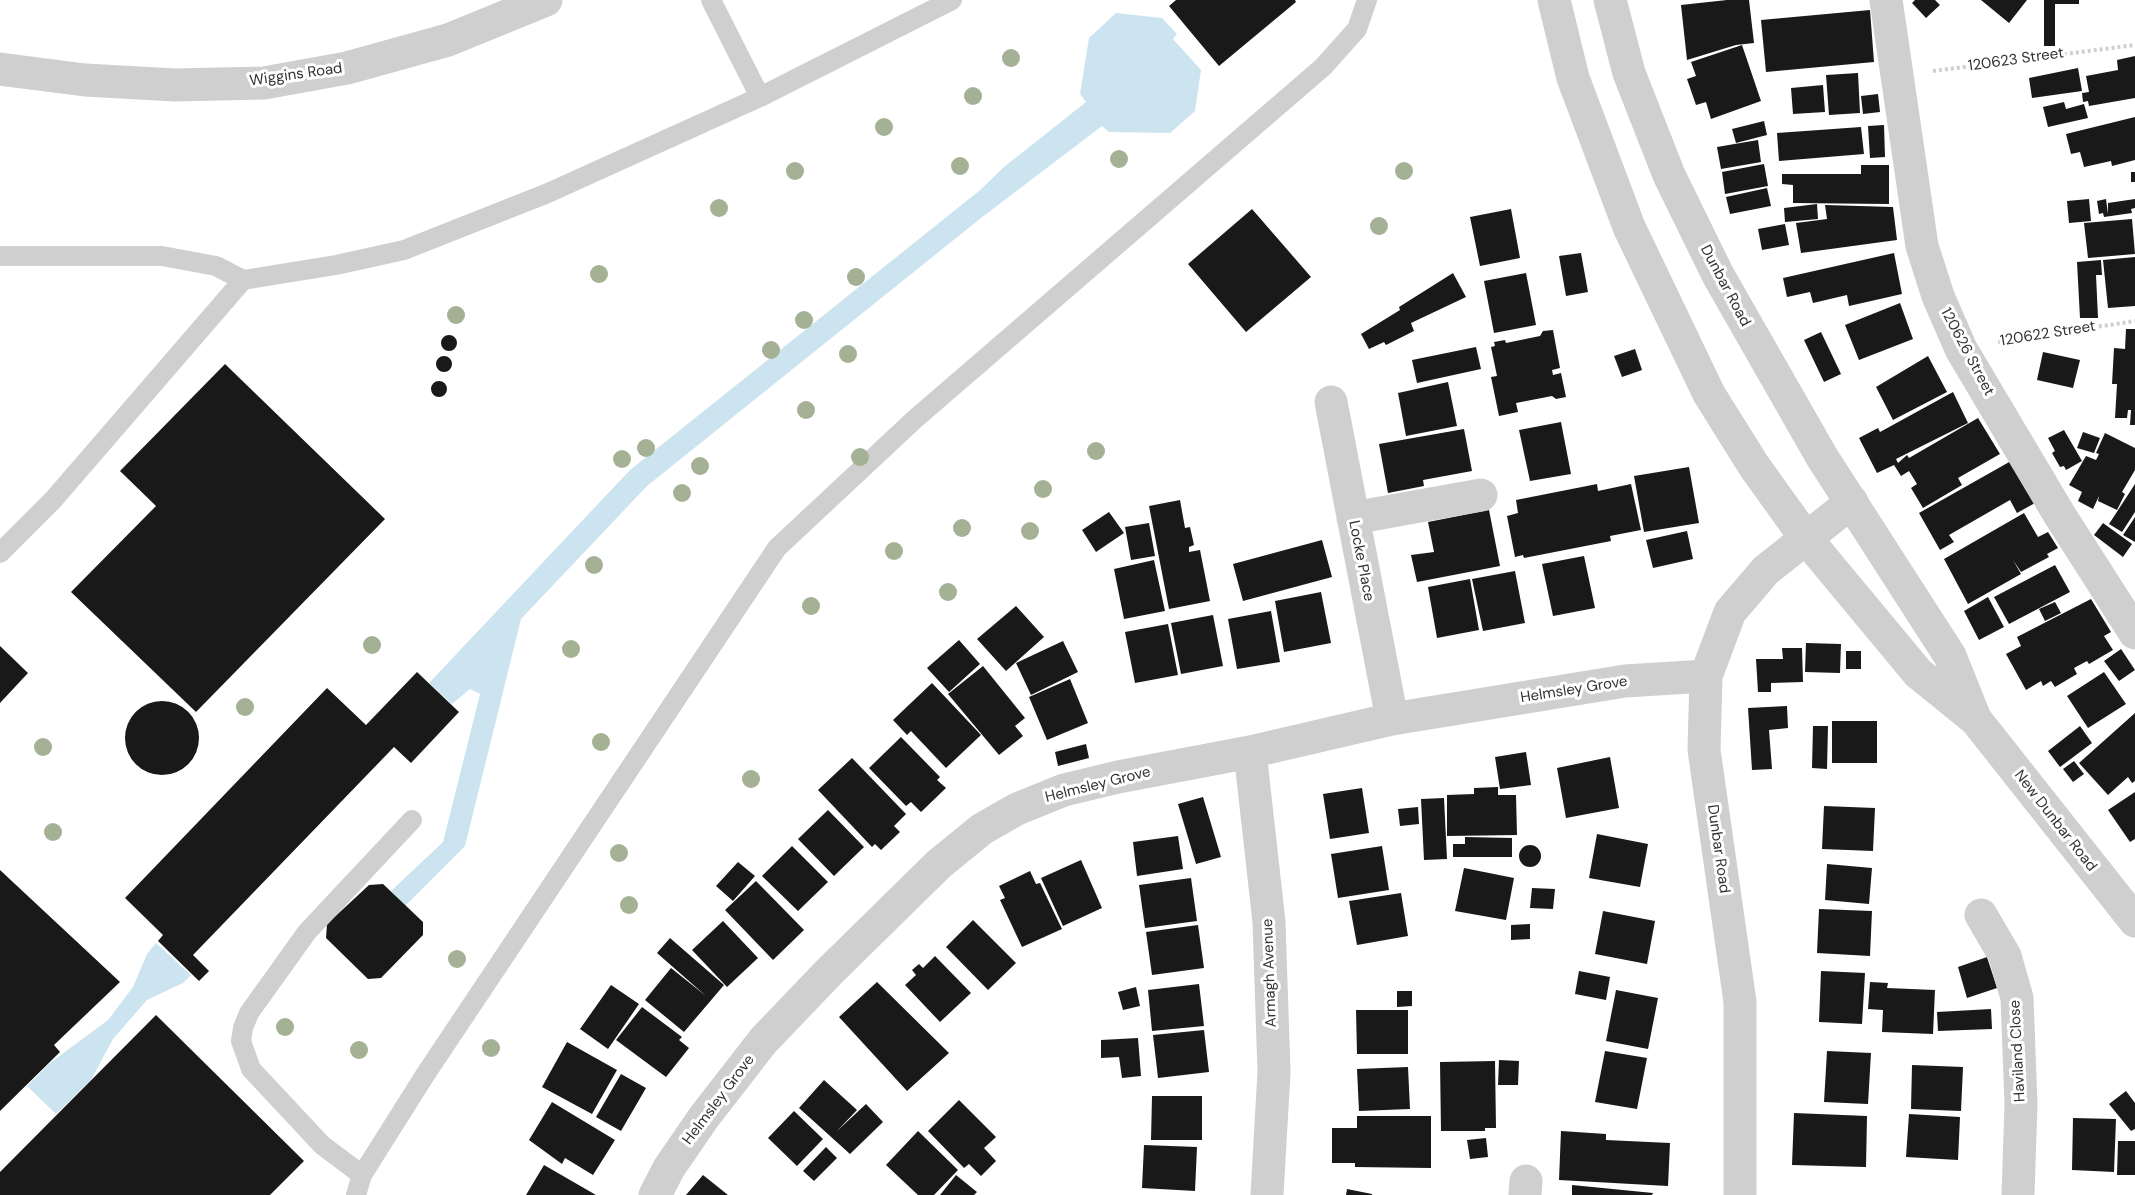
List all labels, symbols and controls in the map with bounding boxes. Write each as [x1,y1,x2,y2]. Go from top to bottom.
street label: 120623 Street [1967,44,2065,76]
street label: Wiggins Road [248,60,344,90]
street label: Dunbar Road [1696,242,1754,330]
street label: 120626 Street [1936,305,1998,399]
street label: 120622 Street [1999,318,2097,350]
street label: Locke Place [1344,519,1378,603]
street label: Helmsley Grove [1519,673,1629,707]
street label: Helmsley Grove [1043,763,1153,807]
street label: New Dunbar Road [2010,767,2100,875]
street label: Dunbar Road [1703,803,1733,895]
street label: Armagh Avenue [1259,918,1281,1028]
street label: Haviland Close [2006,1000,2030,1102]
street label: Helmsley Grove [679,1051,759,1149]

